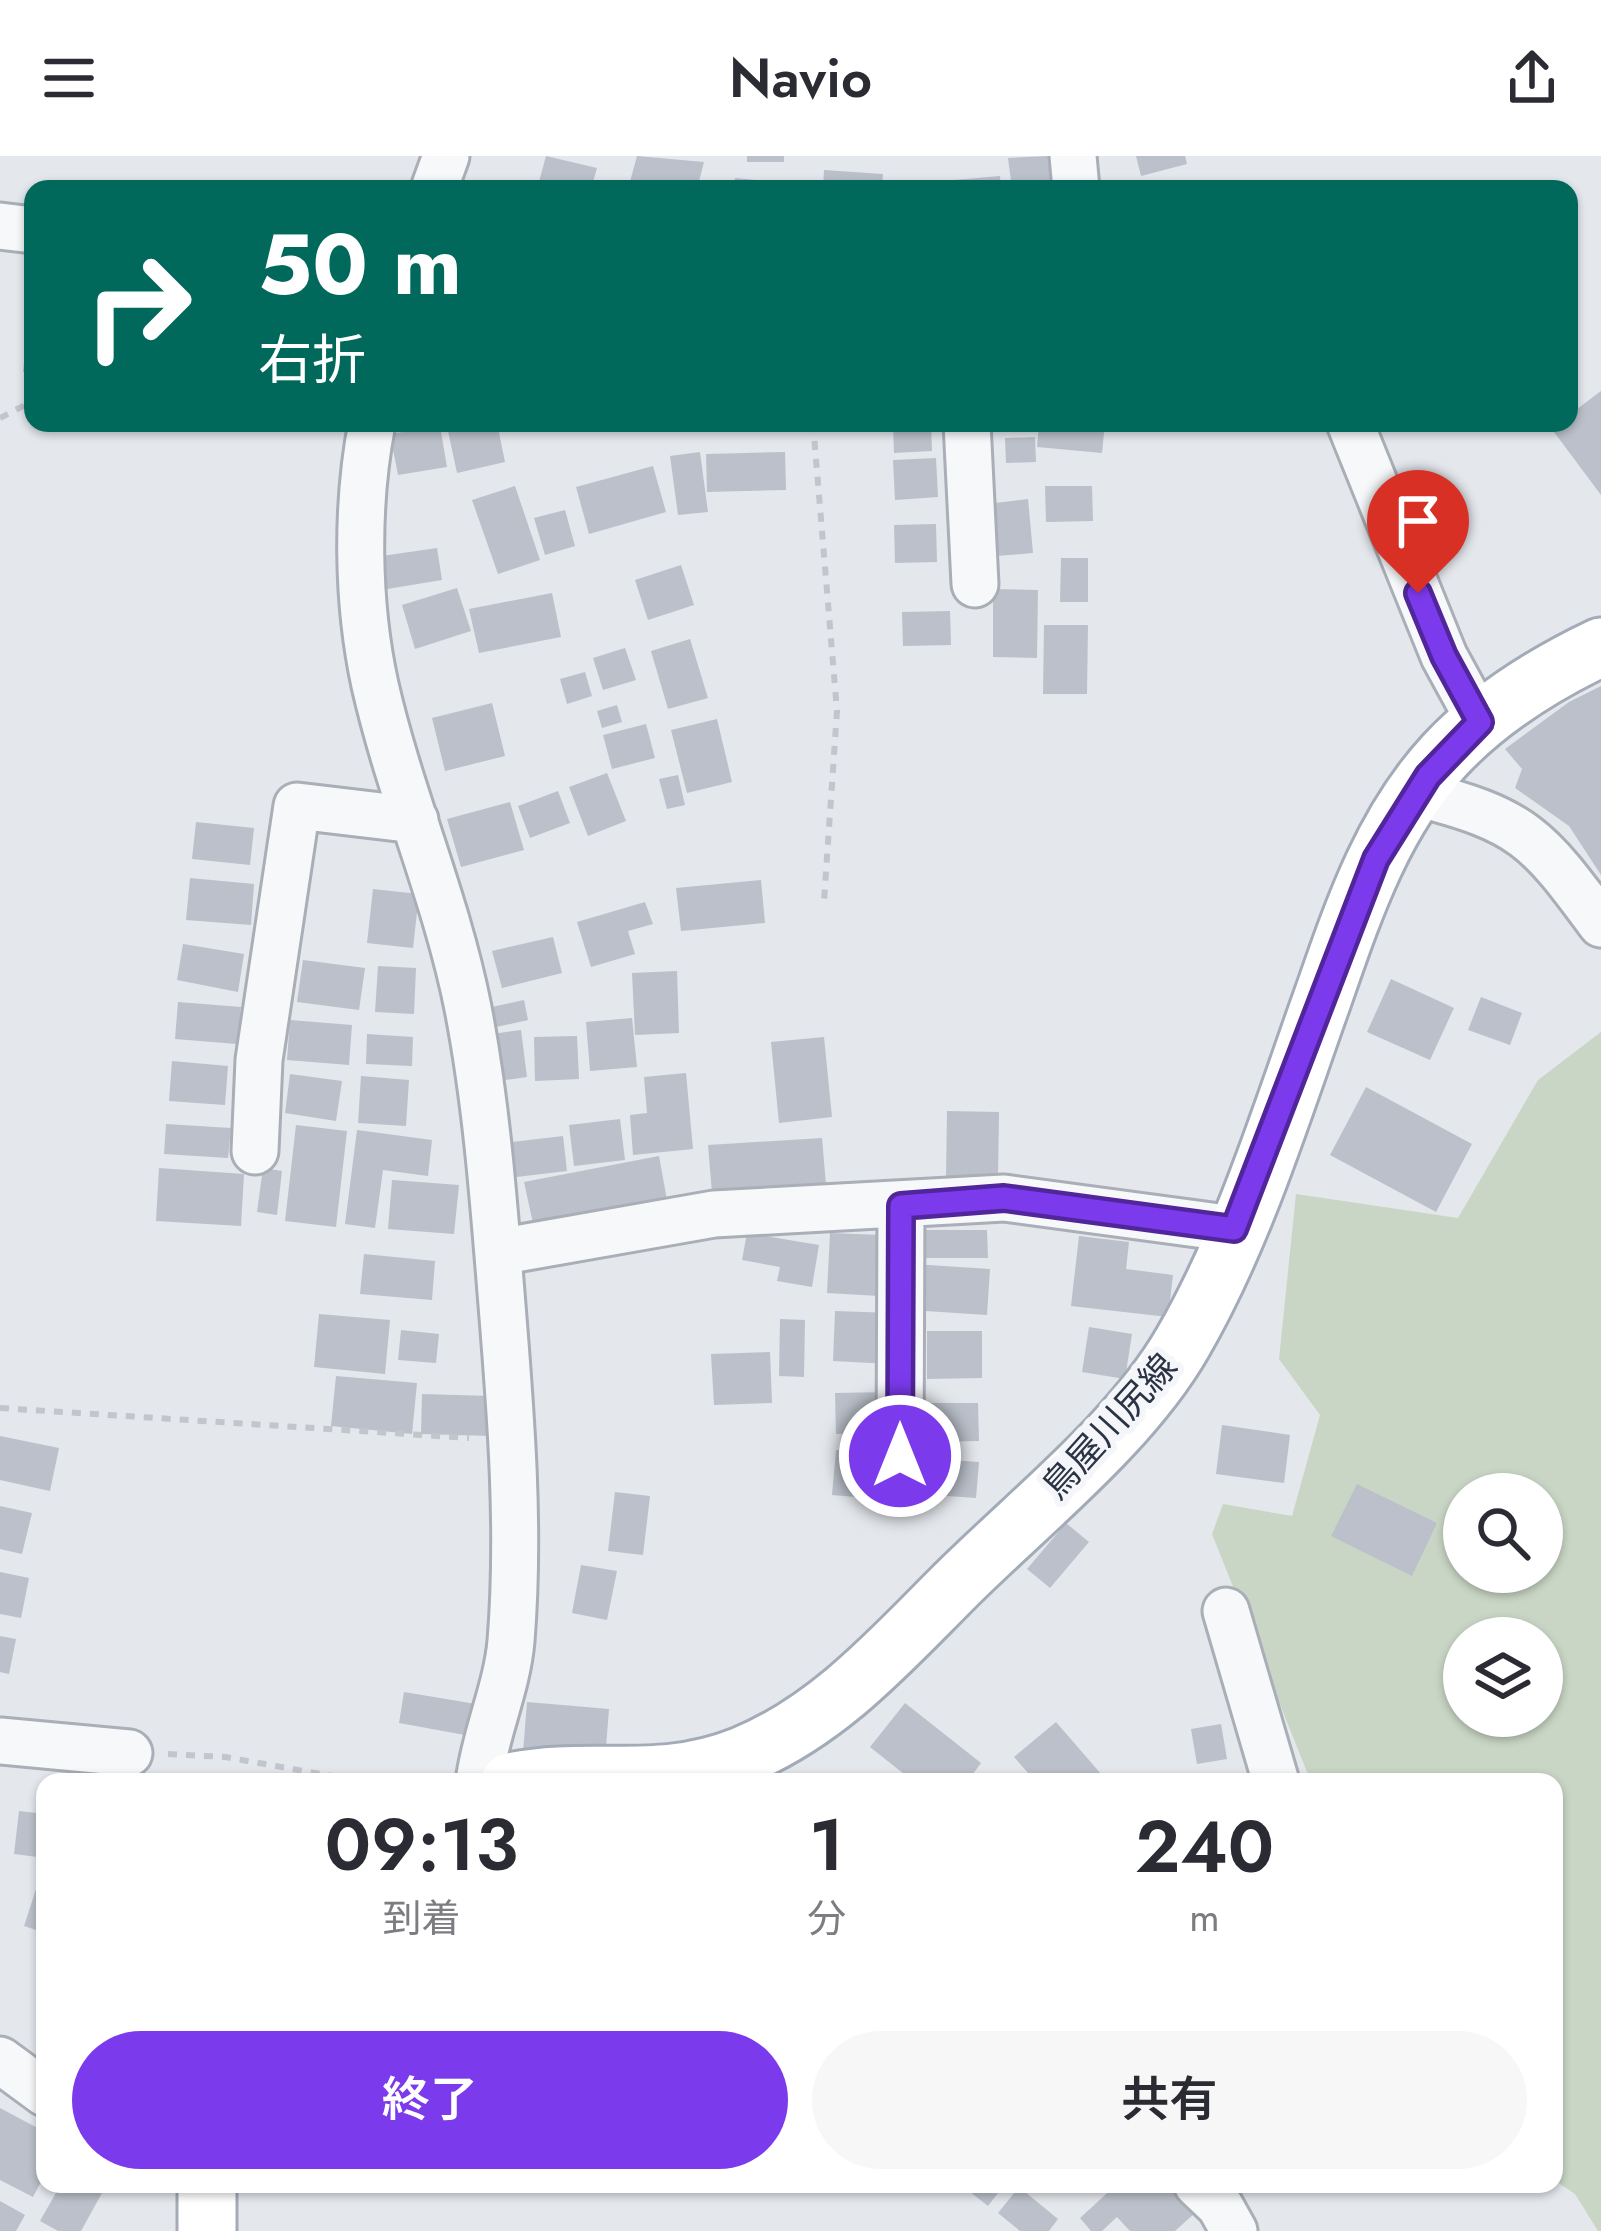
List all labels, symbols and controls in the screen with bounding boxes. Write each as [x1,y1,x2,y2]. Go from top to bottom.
text: Navio [729,39,872,117]
icon: menu [36,45,102,111]
icon: share [1499,45,1565,111]
text: 50 m [258,204,462,326]
icon: right [60,228,216,384]
text: 右折 [258,321,366,399]
pin [1367,470,1469,593]
icon: arrive [1385,488,1451,554]
street label: 鳥屋川尻線 [1029,1342,1189,1510]
position arrow [837,1393,963,1519]
map controls [1443,1473,1563,1737]
button: search [1443,1473,1563,1593]
button: layers [1443,1617,1563,1737]
text: 09:13 [325,1793,518,1897]
text: 1 [809,1793,844,1897]
text: 240 [1135,1795,1274,1899]
text: m [1189,1889,1220,1946]
text: 到着 [383,1890,461,1947]
text: 分 [807,1890,846,1947]
button: 終了 [72,2031,788,2169]
button: 共有 [812,2031,1527,2169]

